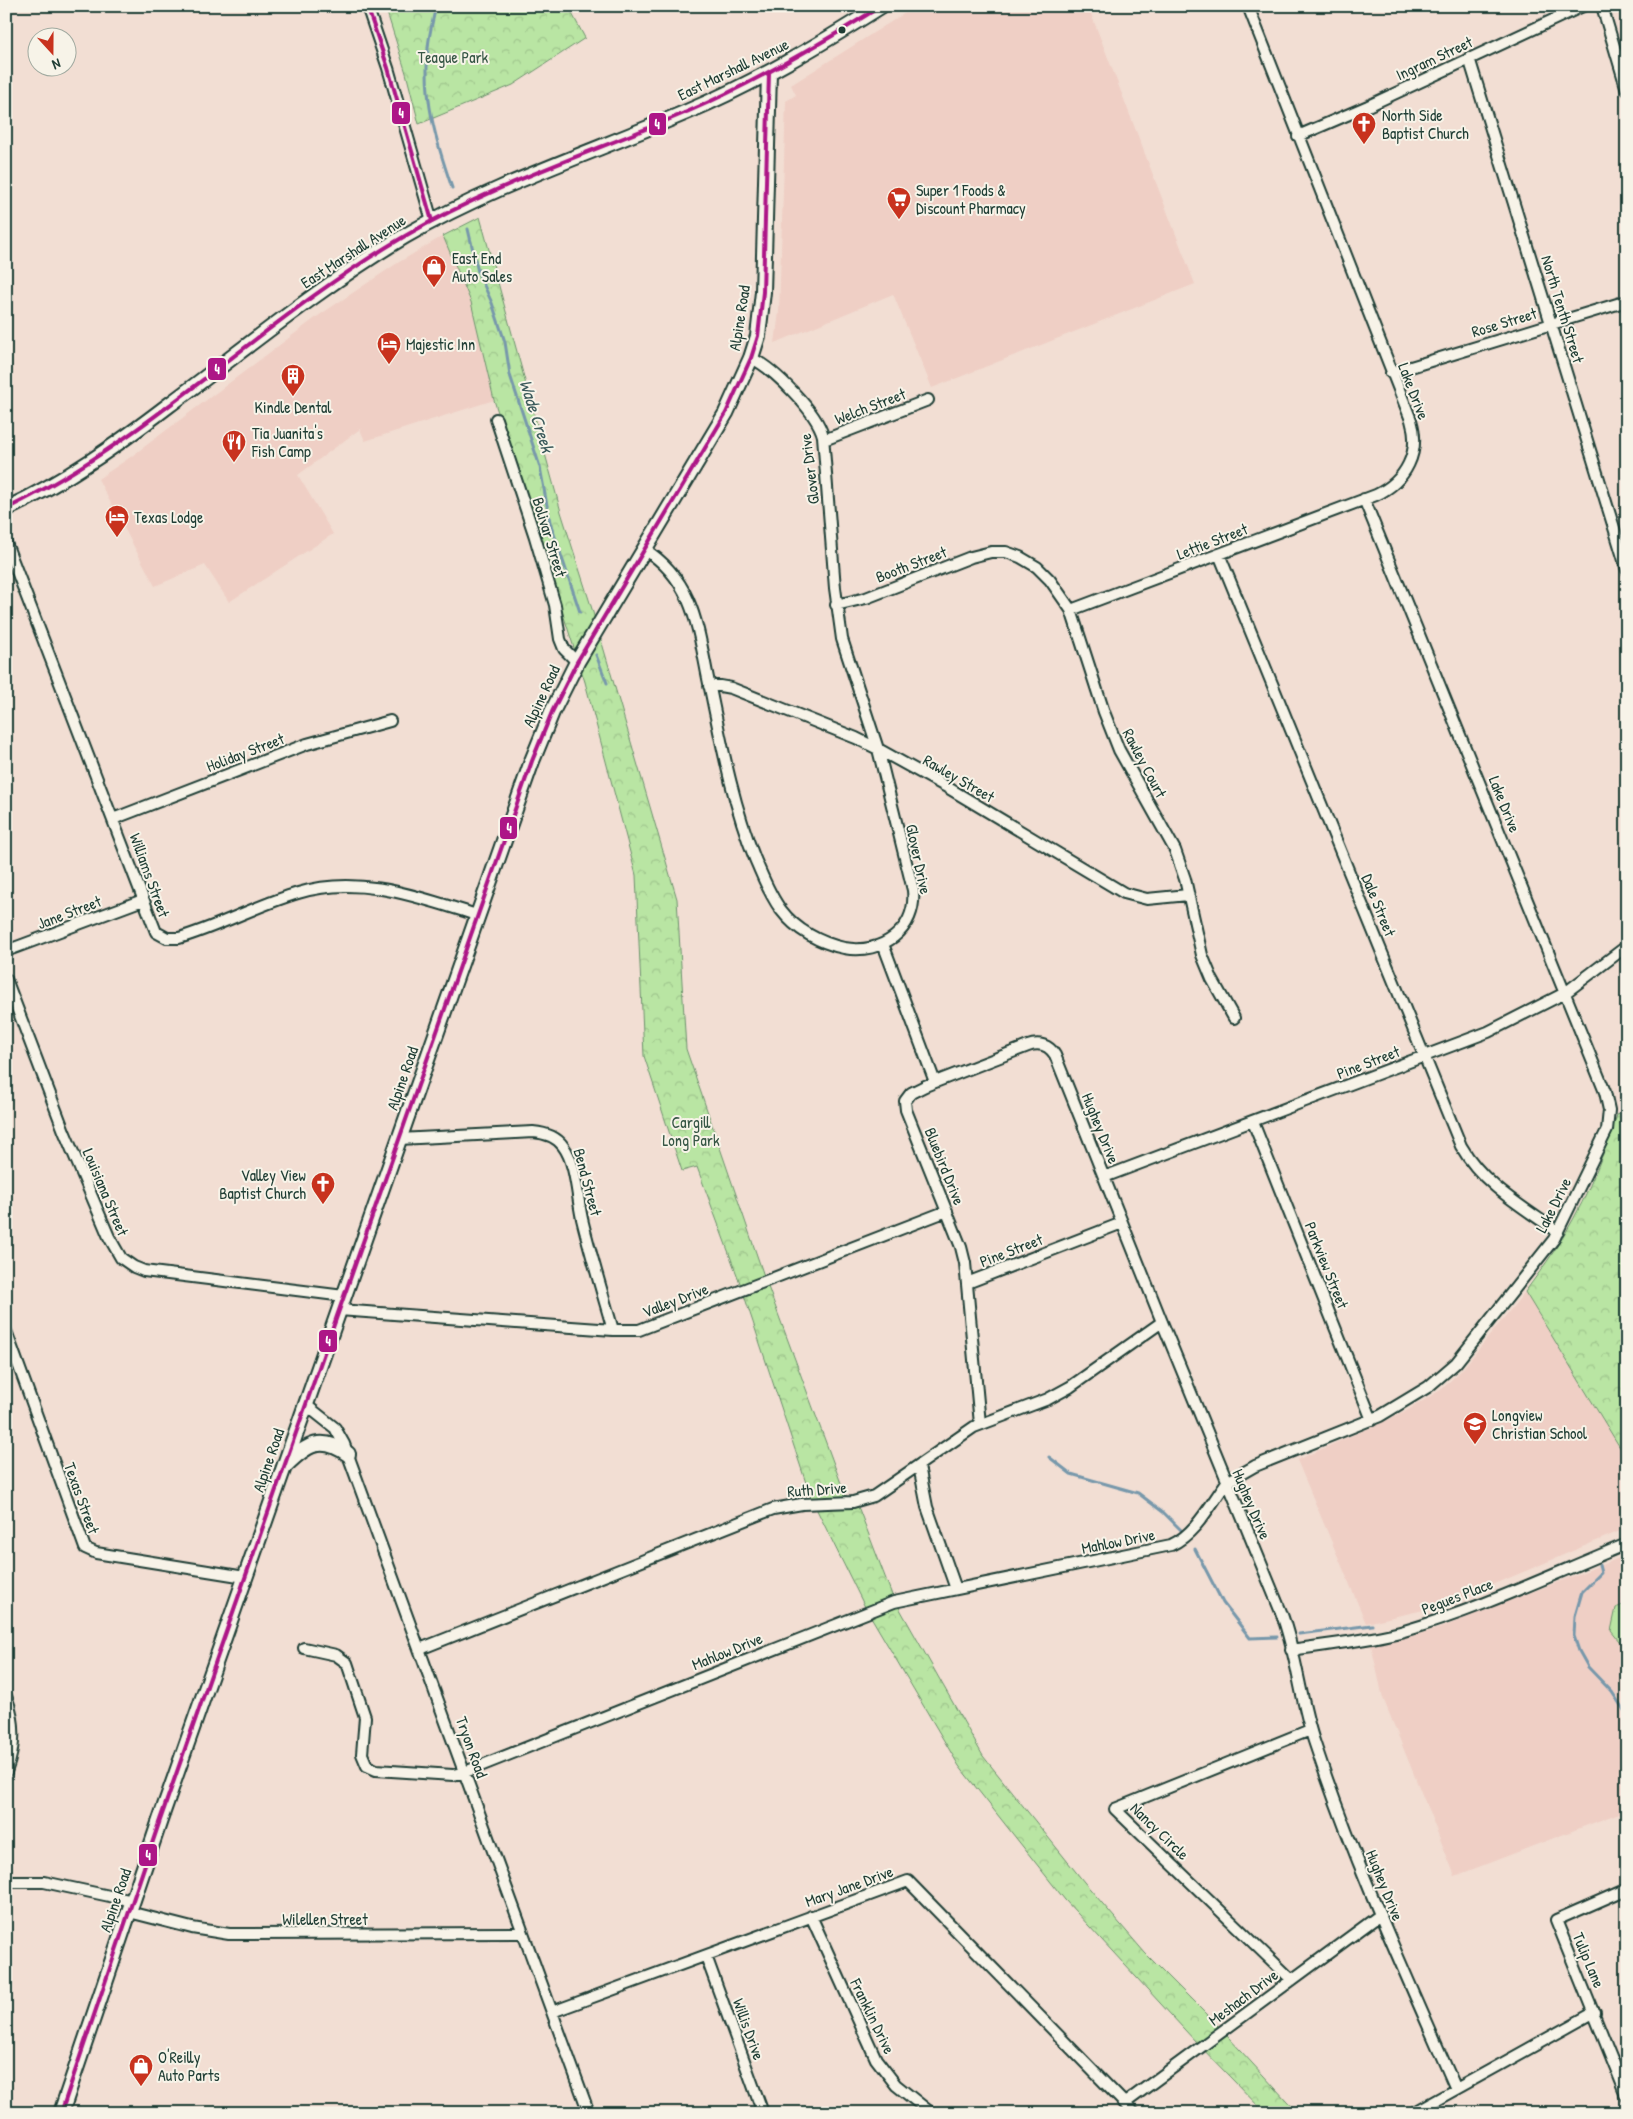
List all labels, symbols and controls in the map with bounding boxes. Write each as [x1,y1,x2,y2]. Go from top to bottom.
unlabelled marker [837,25,847,35]
north arrow [28,28,78,78]
street label: Ingram Street [1392,30,1476,85]
street label: East Marshall Avenue [674,32,793,105]
park label: Teague Park [418,46,489,68]
text: N [49,54,64,75]
line badge: 4 [391,101,411,125]
text: 4 [398,103,404,122]
place label: North Side Baptist Church [1382,104,1469,144]
church icon: North Side Baptist Church [1351,111,1377,145]
line badge: 4 [648,112,667,136]
text: 4 [654,114,660,133]
place label: Super 1 Foods & Discount Pharmacy [916,179,1026,219]
supermarket icon: Super 1 Foods & Discount Pharmacy [886,186,912,220]
street label: East Marshall Avenue [296,208,410,293]
place label: East End Auto Sales [452,247,512,287]
street label: North Tenth Street [1536,253,1590,366]
shop icon: East End Auto Sales [421,254,447,288]
street label: Alpine Road [723,284,755,352]
street label: Rose Street [1469,302,1540,342]
hotel icon: Majestic Inn [376,331,402,365]
place label: Majestic Inn [406,333,475,355]
line badge: 4 [207,357,227,381]
text: 4 [214,359,220,378]
street label: Lake Drive [1393,360,1435,423]
building icon: Kindle Dental [280,363,306,397]
water label: Wade Creek [514,376,561,457]
street label: Welch Street [831,382,909,430]
place label: Kindle Dental [255,396,332,418]
place label: Tia Juanita's Fish Camp [251,422,323,462]
restaurant icon: Tia Juanita's Fish Camp [221,429,247,463]
street label: Glover Drive [794,432,824,506]
street label: Bolivar Street [527,494,573,580]
hotel icon: Texas Lodge [104,504,130,538]
place label: Texas Lodge [134,506,204,528]
street label: Lettie Street [1173,517,1251,565]
street label: Booth Street [872,540,950,588]
street label: Alpine Road [517,661,565,731]
street label: Rawley Court [1118,725,1173,802]
street label: Holiday Street [203,727,288,777]
street label: Rawley Street [919,749,999,808]
street label: Lake Drive [1484,773,1526,836]
line badge: 4 [499,816,518,840]
text: 4 [506,818,512,837]
street label: Glover Drive [901,822,937,897]
street label: Williams Street [125,830,176,921]
street label: Dale Street [1357,871,1402,940]
street label: Jane Street [34,890,105,934]
street label: Pine Street [1333,1040,1403,1084]
street label: Alpine Road [381,1043,423,1113]
street label: Hughey Drive [1077,1089,1125,1167]
park label: Cargill Long Park [662,1111,720,1151]
street label: Bluebird Drive [920,1124,971,1208]
street label: Louisiana Street [78,1145,134,1239]
street label: Bend Street [568,1146,608,1219]
place label: Valley View Baptist Church [219,1164,306,1204]
church icon: Valley View Baptist Church [310,1171,336,1205]
street label: Lake Drive [1530,1173,1576,1236]
street label: Parkview Street [1300,1218,1355,1312]
street label: Pine Street [976,1228,1046,1272]
street label: Valley Drive [639,1277,712,1323]
line badge: 4 [318,1329,338,1353]
text: 4 [325,1331,331,1350]
place label: Longview Christian School [1492,1404,1588,1444]
school or university icon: Longview Christian School [1462,1411,1488,1445]
street label: Alpine Road [247,1425,289,1495]
street label: Texas Street [59,1459,105,1537]
street label: Hughey Drive [1227,1465,1277,1543]
street label: Ruth Drive [786,1476,848,1502]
street label: Mahlow Drive [1079,1523,1157,1559]
street label: Pegues Place [1418,1572,1496,1620]
street label: Mahlow Drive [688,1627,766,1675]
street label: Tryon Road [451,1713,493,1781]
street label: Nancy Circle [1126,1797,1195,1865]
line badge: 4 [138,1843,158,1867]
text: 4 [145,1845,151,1864]
street label: Hughey Drive [1361,1846,1409,1924]
street label: Mary Jane Drive [802,1860,897,1912]
street label: Alpine Road [94,1865,136,1935]
street label: Wilellen Street [282,1908,368,1930]
street label: Tulip Lane [1568,1929,1611,1992]
street label: Meshach Drive [1204,1963,1283,2030]
street label: Franklin Drive [845,1974,901,2058]
street label: Willis Drive [728,1995,770,2063]
place label: O'Reilly Auto Parts [158,2046,220,2086]
shop icon: O'Reilly Auto Parts [128,2053,154,2087]

